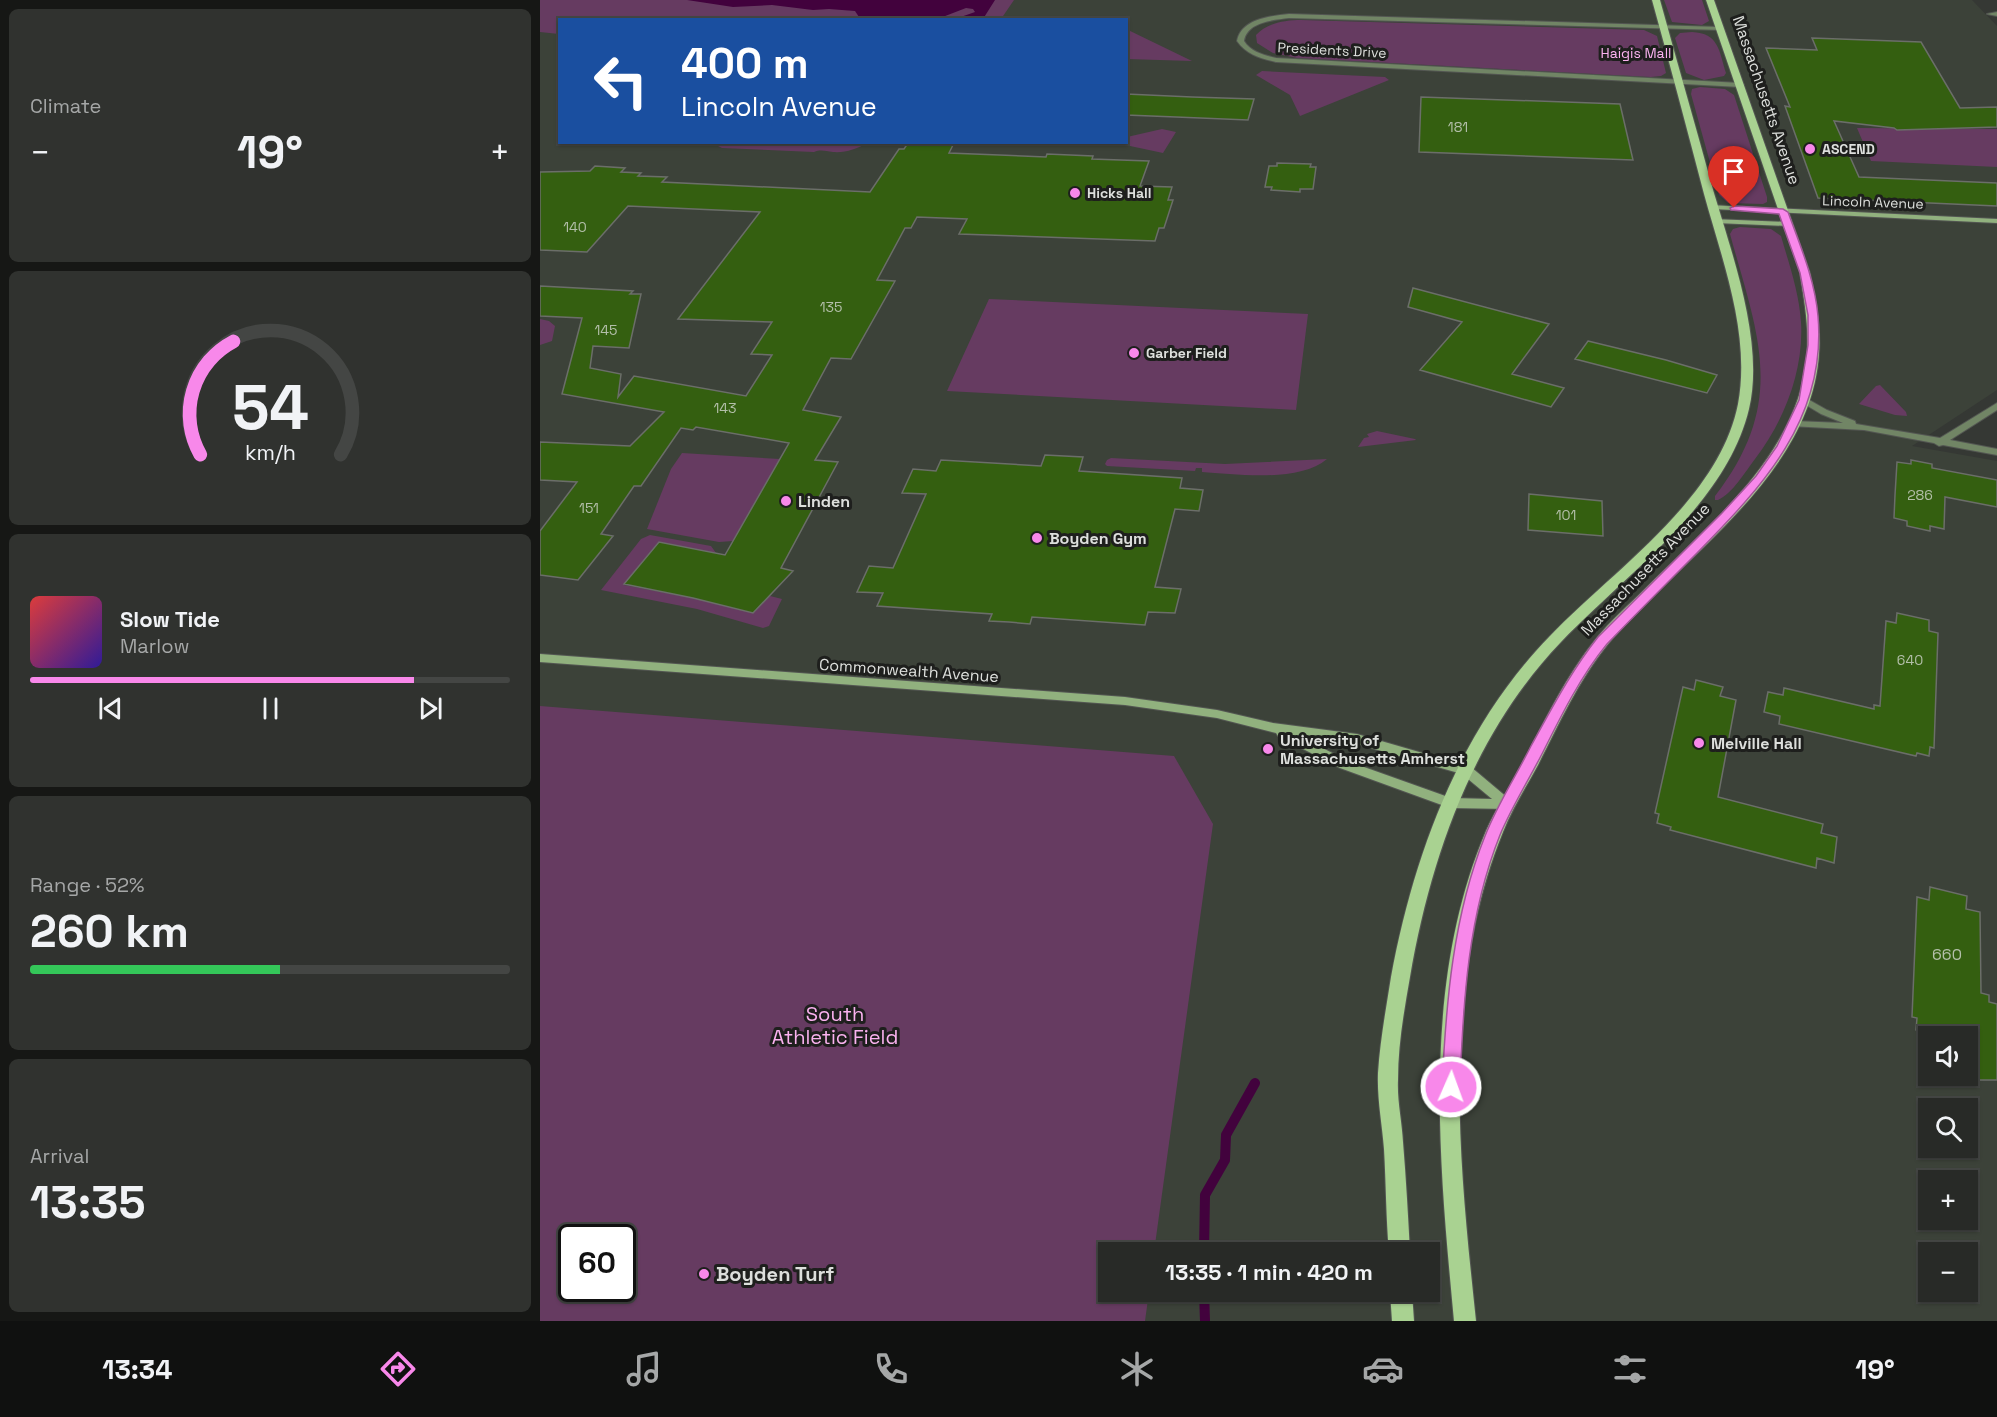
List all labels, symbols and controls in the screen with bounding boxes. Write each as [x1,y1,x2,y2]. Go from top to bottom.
street label: Massachusetts Avenue [1728,13,1805,187]
text: 400 m [681,37,809,90]
street label: Presidents Drive [1277,38,1387,62]
icon: left [582,42,660,120]
park label: Haigis Mall [1600,44,1672,62]
text: Lincoln Avenue [681,89,877,124]
text: Climate [30,93,101,119]
house number: 181 [1448,118,1468,136]
text: 19° [237,124,303,181]
text: − [30,132,50,174]
text: + [490,132,510,174]
place label: ASCEND [1822,140,1875,158]
marker: ASCEND [1803,142,1817,156]
pin [1708,146,1759,208]
icon: arrive [1717,155,1750,188]
place label: Hicks Hall [1087,184,1151,202]
marker: Hicks Hall [1068,186,1082,200]
street label: Lincoln Avenue [1822,191,1924,213]
house number: 140 [563,218,587,236]
house number: 135 [820,298,842,316]
house number: 145 [595,321,618,339]
place label: Garber Field [1146,344,1227,362]
marker: Garber Field [1127,346,1141,360]
text: 54 [231,368,309,447]
house number: 143 [713,399,737,417]
text: km/h [244,440,296,467]
house number: 286 [1907,486,1933,504]
place label: Linden [798,491,850,512]
marker: Linden [779,494,793,508]
street label: Massachusetts Avenue [1576,498,1714,640]
house number: 151 [579,499,599,517]
house number: 101 [1556,506,1576,524]
place label: Boyden Gym [1049,528,1147,549]
marker: Boyden Gym [1030,531,1044,545]
text: Slow Tide [120,605,220,633]
text: Marlow [120,633,189,659]
house number: 640 [1897,651,1923,669]
street label: Commonwealth Avenue [818,654,1000,687]
icon: previous [94,692,127,725]
icon: pause [254,692,287,725]
icon: next [414,692,447,725]
place label: University of Massachusetts Amherst [1280,730,1465,769]
place label: Melville Hall [1711,733,1802,754]
marker: Melville Hall [1692,736,1706,750]
marker: University of Massachusetts Amherst [1261,742,1275,756]
text: Range · 52% [30,872,144,898]
text: 260 km [30,903,189,960]
house number: 660 [1932,944,1962,965]
park label: South Athletic Field [772,1001,898,1050]
map controls [1918,1026,1978,1302]
button: sound [1918,1026,1978,1086]
position arrow [1419,1055,1483,1119]
button: search [1918,1098,1978,1158]
text: Arrival [30,1143,89,1169]
button: + [1918,1170,1978,1230]
text: 13:35 [30,1174,145,1231]
speed limit sign: 60 [558,1224,636,1302]
button: − [1918,1242,1978,1302]
text: 13:35 · 1 min · 420 m [1165,1258,1373,1286]
place label: Boyden Turf [716,1261,834,1287]
marker: Boyden Turf [697,1267,711,1281]
icon: directions [377,1348,419,1390]
icon: music [623,1348,665,1390]
icon: phone [870,1348,912,1390]
icon: climate [1116,1348,1158,1390]
icon: car [1362,1348,1404,1390]
icon: filters [1609,1348,1651,1390]
text: 13:34 [102,1352,172,1387]
text: 19° [1855,1352,1895,1387]

